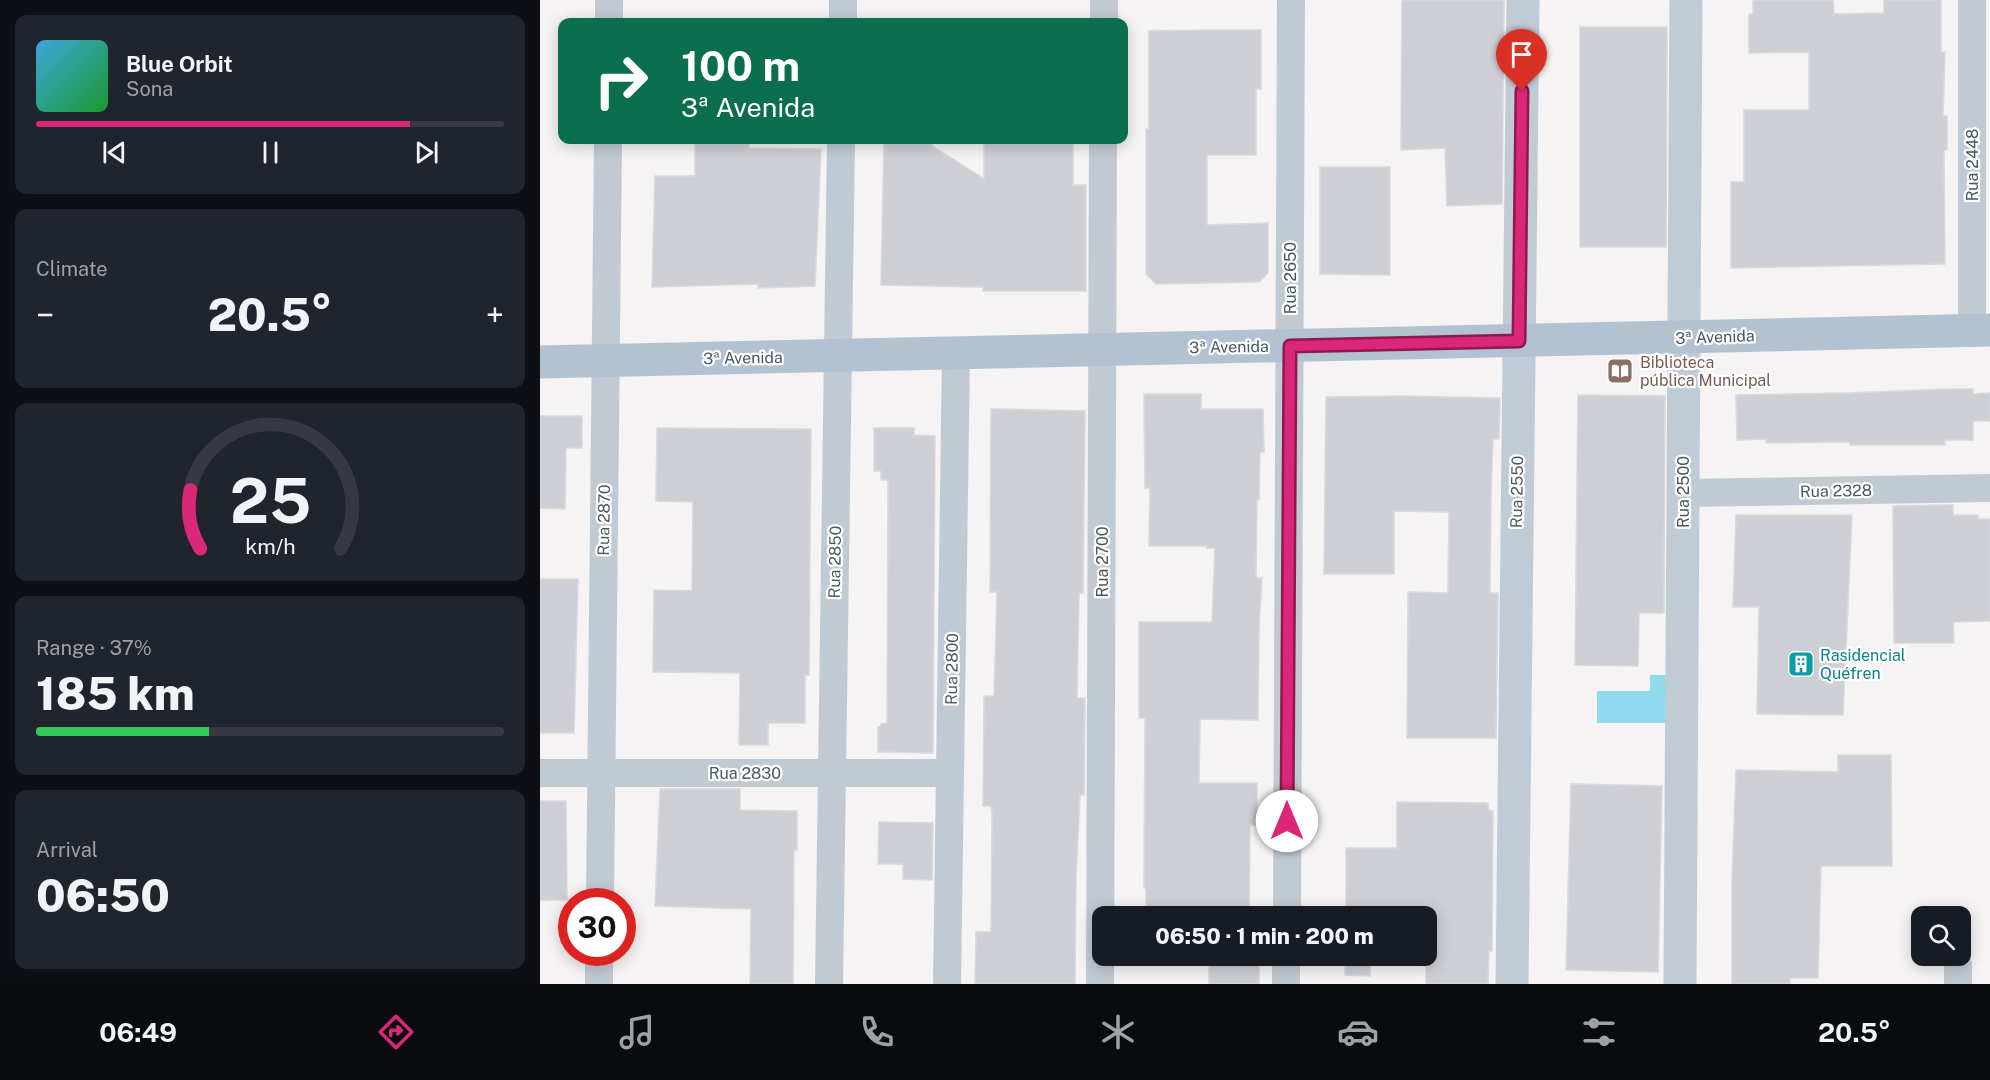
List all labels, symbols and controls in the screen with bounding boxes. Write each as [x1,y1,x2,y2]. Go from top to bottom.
pin [1496,29,1547,91]
icon: arrive [1505,38,1538,71]
text: 100 m [681,41,800,90]
icon: right [582,42,660,120]
text: Blue Orbit [126,51,233,77]
text: Sona [126,77,173,101]
text: 3ª Avenida [681,91,815,123]
street label: Rua 2448 [1963,129,1982,201]
icon: previous [98,136,131,169]
icon: pause [254,136,287,169]
icon: next [410,136,443,169]
street label: Rua 2650 [1281,242,1300,314]
text: Climate [36,257,108,281]
text: 20.5° [208,288,332,341]
text: − [36,296,54,334]
text: + [486,296,504,334]
street label: 3ª Avenida [1675,326,1755,348]
street label: 3ª Avenida [1189,337,1269,357]
street label: 3ª Avenida [703,348,783,368]
place label: Biblioteca pública Municipal [1640,353,1771,390]
library icon: Biblioteca pública Municipal [1605,356,1635,386]
street label: Rua 2550 [1507,455,1527,528]
street label: Rua 2500 [1674,456,1693,528]
text: 25 [229,464,311,537]
street label: Rua 2328 [1800,481,1872,501]
street label: Rua 2870 [594,484,614,556]
street label: Rua 2850 [825,525,845,598]
street label: Rua 2700 [1093,526,1112,598]
text: km/h [245,534,295,559]
street label: Rua 2800 [942,633,962,705]
text: Range · 37% [36,636,152,660]
place label: Rasidencial Quéfren [1820,646,1906,683]
building icon: Rasidencial Quéfren [1786,649,1816,679]
text: 185 km [36,667,195,720]
street label: Rua 2830 [709,764,781,783]
position arrow [1255,789,1319,853]
text: Arrival [36,838,98,862]
text: 06:50 [36,869,170,922]
speed limit sign: 30 [558,888,636,966]
map controls [1911,906,1971,966]
button: search [1911,906,1971,966]
text: 06:50 · 1 min · 200 m [1155,923,1374,949]
icon: directions [375,1011,417,1053]
icon: music [616,1011,658,1053]
icon: phone [856,1011,898,1053]
icon: climate [1097,1011,1139,1053]
icon: car [1337,1011,1379,1053]
icon: filters [1578,1011,1620,1053]
text: 06:49 [99,1016,177,1048]
text: 20.5° [1818,1016,1891,1048]

